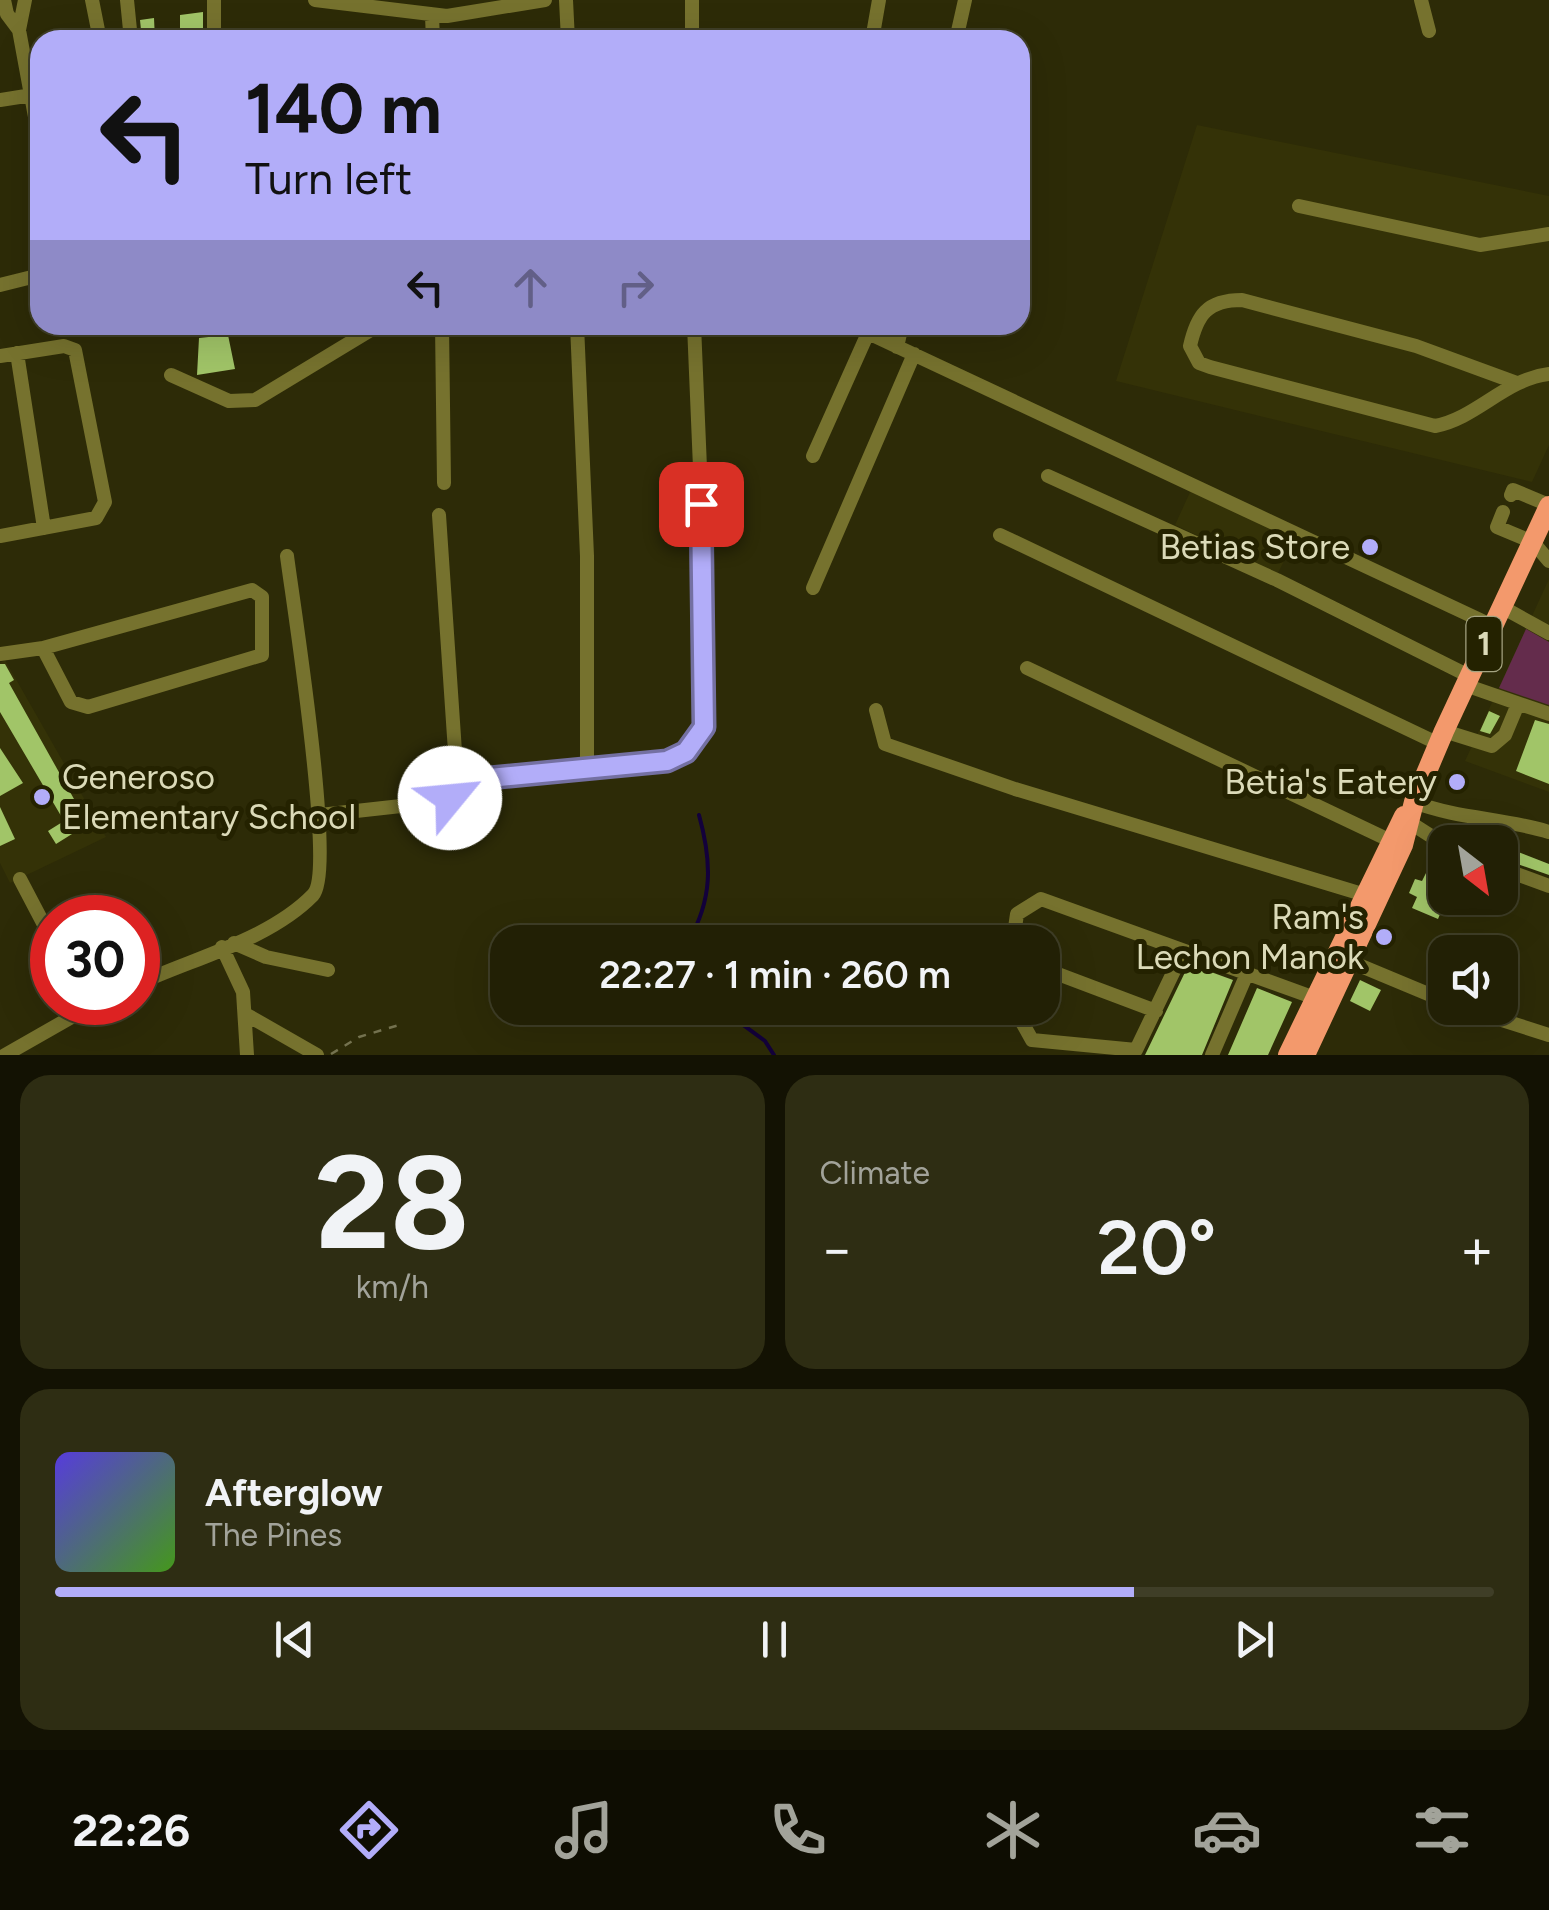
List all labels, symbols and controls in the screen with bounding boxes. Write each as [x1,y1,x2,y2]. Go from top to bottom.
text: 140 m [245,66,442,151]
icon: left [80,70,210,200]
text: Turn left [245,151,412,205]
icon: left [398,260,453,315]
icon: ahead [503,260,558,315]
icon: right [608,260,663,315]
pin [659,462,744,547]
icon: arrive [674,477,729,532]
place label: Betias Store [1159,526,1350,568]
marker: Betias Store [1359,536,1381,558]
road number: 1 [1466,617,1502,671]
position arrow [398,746,502,850]
place label: Generoso Elementary School [62,756,356,838]
place label: Betia's Eatery [1224,761,1438,803]
marker: Betia's Eatery [1446,771,1468,793]
marker: Generoso Elementary School [31,786,53,808]
north arrow [1428,825,1518,915]
map controls [1428,825,1518,1025]
speed limit sign: 30 [30,895,160,1025]
place label: Ram's Lechon Manok [1135,896,1364,978]
marker: Ram's Lechon Manok [1373,926,1395,948]
button: sound [1428,935,1518,1025]
text: 22:27 · 1 min · 260 m [599,952,951,998]
text: 28 [315,1125,470,1281]
text: Climate [820,1154,930,1192]
text: 20° [1097,1203,1216,1293]
text: − [820,1216,854,1282]
text: + [1460,1216,1494,1282]
text: km/h [356,1268,429,1306]
text: Afterglow [205,1470,383,1516]
text: The Pines [205,1516,342,1554]
icon: previous [267,1612,322,1667]
icon: pause [747,1612,802,1667]
icon: next [1227,1612,1282,1667]
icon: directions [334,1795,404,1865]
icon: music [549,1795,619,1865]
icon: phone [763,1795,833,1865]
icon: climate [978,1795,1048,1865]
icon: car [1192,1795,1262,1865]
icon: filters [1407,1795,1477,1865]
text: 22:26 [72,1803,190,1857]

